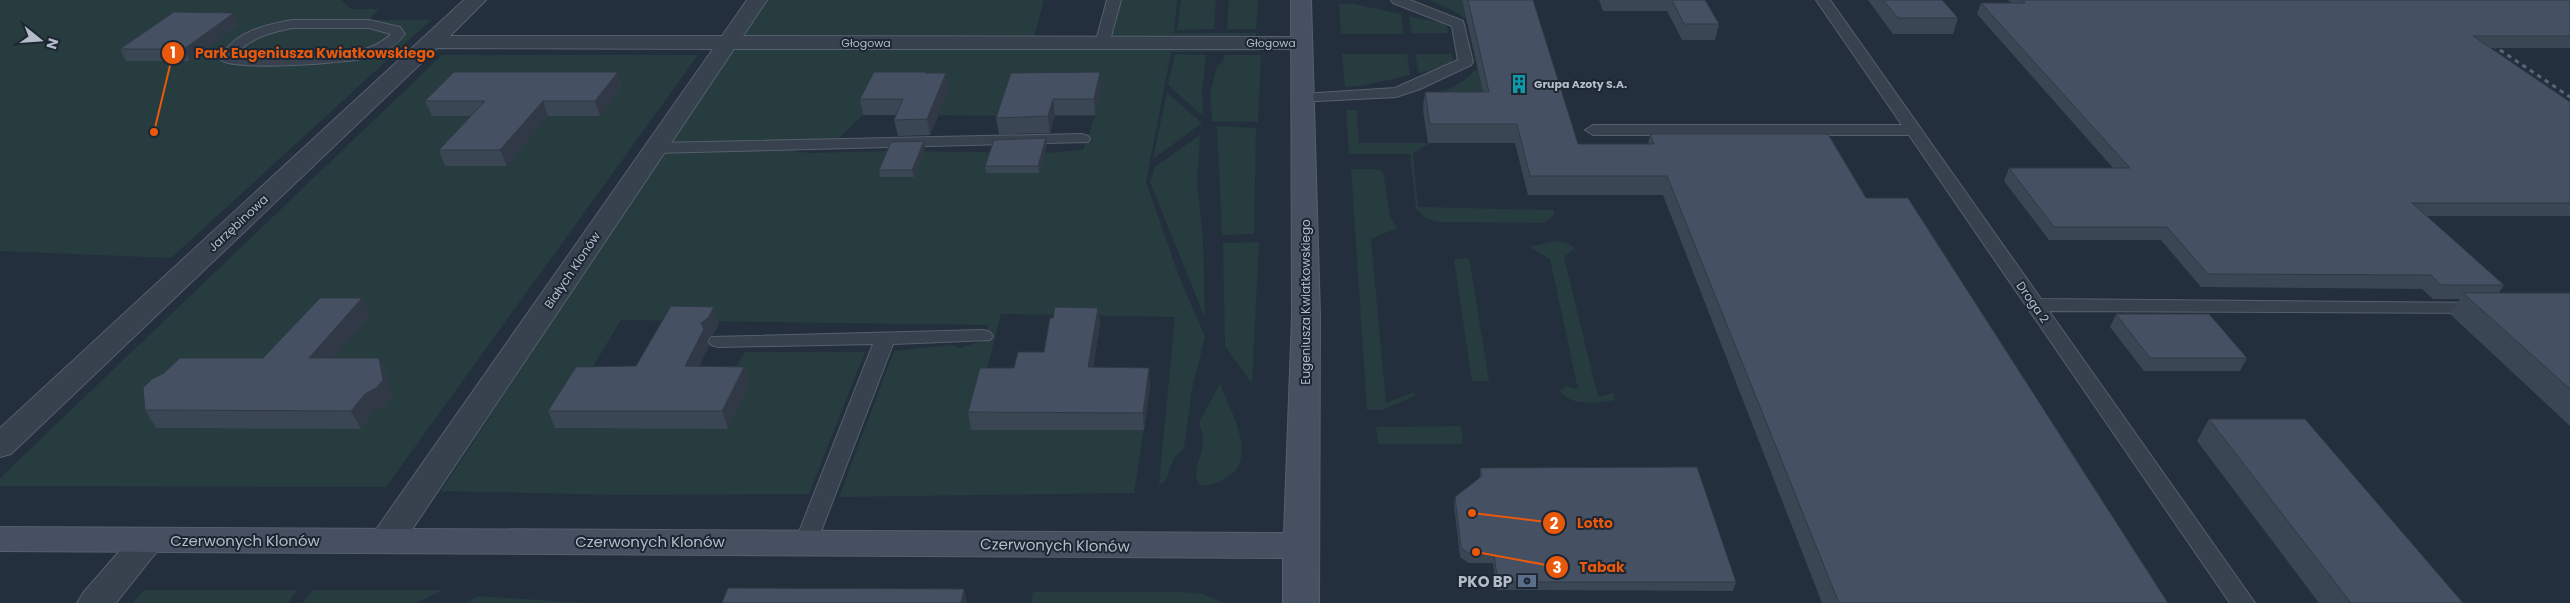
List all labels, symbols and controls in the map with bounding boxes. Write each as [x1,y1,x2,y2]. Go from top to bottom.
north arrow [15,15,65,65]
street label: Głogowa [841,35,891,51]
street label: Głogowa [1246,35,1296,51]
text: N [41,36,64,52]
callout: Park Eugeniusza Kwiatkowskiego [160,38,445,67]
text: 1 [170,42,176,63]
text: Park Eugeniusza Kwiatkowskiego [195,43,435,63]
building icon: Grupa Azoty S.A. [1508,73,1530,95]
place label: Grupa Azoty S.A. [1534,76,1627,92]
street label: Jarzębinowa [204,191,272,255]
street label: Eugeniusza Kwiatkowskiego [1297,219,1314,385]
street label: Białych Klonów [540,228,604,312]
street label: Droga 2 [2013,278,2053,326]
callout: Lotto [1542,509,1623,538]
text: 2 [1550,513,1559,534]
text: Lotto [1577,513,1613,533]
street label: Czerwonych Klonów [170,530,321,551]
street label: Czerwonych Klonów [575,531,726,552]
street label: Czerwonych Klonów [980,533,1131,557]
callout: Tabak [1544,553,1635,582]
text: 3 [1552,557,1562,578]
text: Tabak [1579,557,1625,577]
bank icon: PKO BP [1516,570,1538,592]
place label: PKO BP [1458,571,1512,592]

